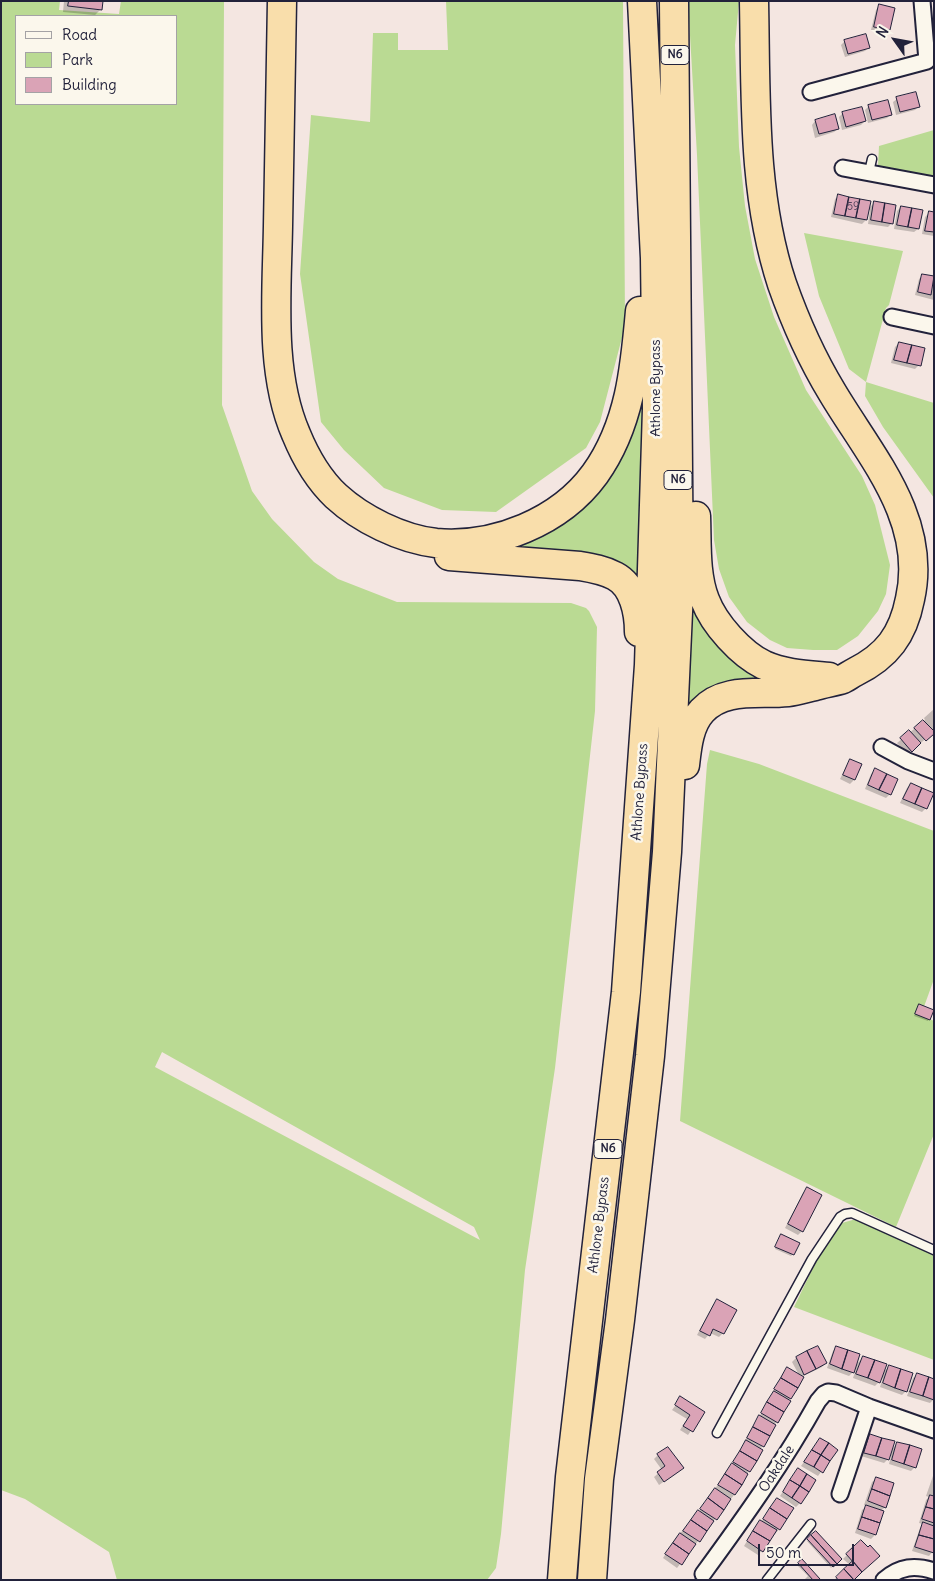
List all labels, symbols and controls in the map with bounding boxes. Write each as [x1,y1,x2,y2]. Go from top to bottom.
legend [15,15,178,105]
north arrow [870,15,920,65]
text: N [872,23,892,41]
text: Road [62,25,97,44]
road number: N6 [661,46,689,64]
text: Park [62,50,93,69]
text: Building [62,75,117,94]
house number: 59 [847,200,859,214]
street label: Athlone Bypass [648,339,664,437]
road number: N6 [664,470,692,490]
street label: Athlone Bypass [628,743,652,841]
road number: N6 [594,1140,622,1158]
street label: Athlone Bypass [585,1176,613,1274]
street label: Oakdale [756,1442,798,1496]
scale bar [760,1534,856,1566]
text: 50 m [766,1543,801,1562]

